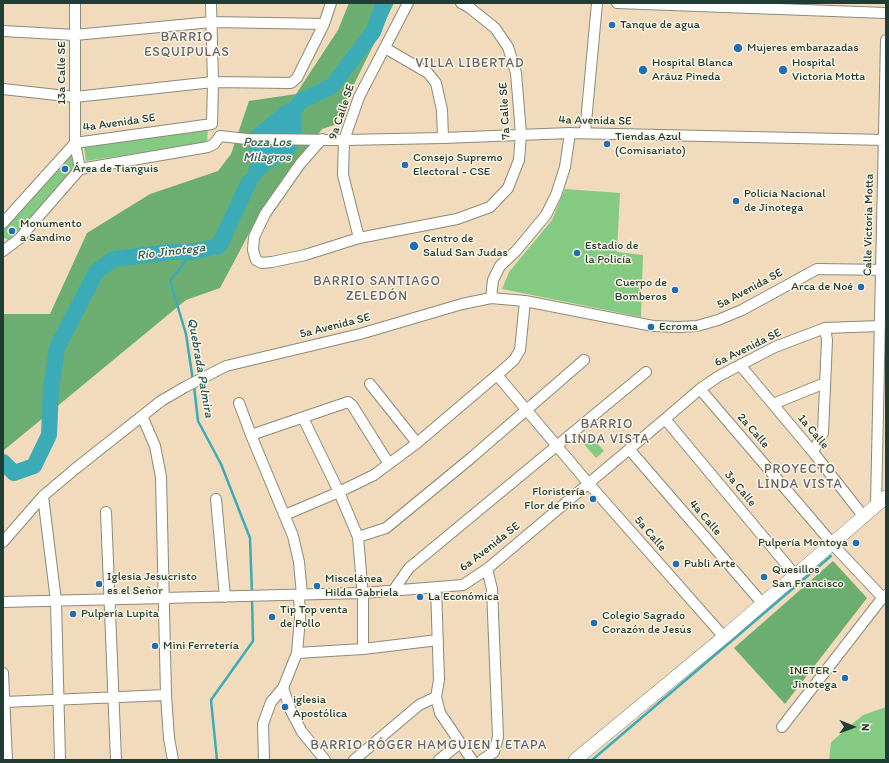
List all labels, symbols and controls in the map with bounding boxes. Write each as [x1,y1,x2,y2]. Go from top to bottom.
place label: Tanque de agua [620,18,700,32]
marker: Tanque de agua [607,20,617,30]
district label: BARRIO ESQUIPULAS [144,30,230,61]
street label: 13a Calle SE [55,41,69,105]
place label: Mujeres embarazadas [747,41,859,55]
marker: Mujeres embarazadas [732,42,744,54]
district label: VILLA LIBERTAD [415,56,525,72]
place label: Hospital Blanca Aráuz Pineda [652,56,733,84]
place label: Hospital Victoria Motta [792,56,865,84]
marker: Hospital Blanca Aráuz Pineda [637,64,649,76]
marker: Hospital Victoria Motta [777,64,789,76]
street label: 9a Calle SE [326,82,358,142]
street label: 7a Calle SE [496,82,514,140]
street label: 4a Avenida SE [82,111,156,135]
street label: 4a Avenida SE [558,113,632,129]
place label: Tiendas Azul (Comisariato) [615,130,686,158]
water label: Poza Los Milagros [243,135,291,166]
marker: Tiendas Azul (Comisariato) [602,139,612,149]
place label: Consejo Supremo Electoral - CSE [413,151,503,179]
marker: Consejo Supremo Electoral - CSE [400,160,410,170]
place label: Área de Tianguis [73,162,158,176]
marker: Área de Tianguis [60,164,70,174]
street label: Calle Victoria Motta [861,174,877,276]
place label: Policía Nacional de Jinotega [744,187,826,215]
marker: Policía Nacional de Jinotega [731,196,741,206]
place label: Monumento a Sandino [20,217,82,245]
marker: Monumento a Sandino [7,226,17,236]
place label: Centro de Salud San Judas [423,232,508,260]
place label: Estadio de la Policía [585,239,638,267]
water label: Río Jinotega [136,240,206,264]
marker: Centro de Salud San Judas [408,240,420,252]
marker: Estadio de la Policía [572,248,582,258]
street label: 5a Avenida SE [715,266,785,312]
district label: BARRIO SANTIAGO ZELEDÓN [314,274,440,305]
place label: Cuerpo de Bomberos [615,276,667,304]
place label: Arca de Noé [791,280,853,294]
marker: Arca de Noé [856,282,866,292]
marker: Cuerpo de Bomberos [670,285,680,295]
street label: 5a Avenida SE [298,310,372,342]
water label: Quebrada Palmira [184,317,216,419]
place label: Ecroma [659,320,698,334]
marker: Ecroma [646,322,656,332]
street label: 6a Avenida SE [712,326,784,370]
street label: 2a Calle [734,411,772,451]
street label: 1a Calle [794,412,832,452]
district label: BARRIO LINDA VISTA [564,417,650,448]
district label: PROYECTO LINDA VISTA [757,462,843,493]
street label: 3a Calle [721,468,759,510]
place label: Floristería Flor de Pino [524,485,585,513]
marker: Floristería Flor de Pino [588,494,598,504]
street label: 4a Calle [686,497,724,539]
street label: 5a Calle [631,514,669,554]
street label: 6a Avenida SE [457,519,523,575]
place label: Pulpería Montoya [758,536,848,550]
marker: Pulpería Montoya [851,538,861,548]
place label: Publi Arte [684,557,736,571]
marker: Publi Arte [671,559,681,569]
place label: Quesillos San Francisco [772,563,844,591]
place label: Iglesia Jesucristo es el Señor [107,570,197,598]
place label: Miscelánea Hilda Gabriela [325,572,399,600]
marker: Quesillos San Francisco [759,572,769,582]
marker: Iglesia Jesucristo es el Señor [94,579,104,589]
marker: Miscelánea Hilda Gabriela [312,581,322,591]
place label: La Económica [428,590,499,604]
marker: La Económica [415,592,425,602]
place label: Tip Top venta de Pollo [280,603,348,631]
place label: Pulpería Lupita [81,607,159,621]
marker: Pulpería Lupita [68,609,78,619]
place label: Colegio Sagrado Corazón de Jesús [602,609,692,637]
marker: Tip Top venta de Pollo [267,612,277,622]
marker: Colegio Sagrado Corazón de Jesús [589,618,599,628]
place label: Mini Ferretería [163,639,239,653]
marker: Mini Ferretería [150,641,160,651]
place label: INETER - Jinotega [789,664,837,692]
marker: INETER - Jinotega [840,673,850,683]
place label: iglesia Apostólica [293,693,347,721]
marker: iglesia Apostólica [280,702,290,712]
north arrow [833,707,873,747]
text: N [859,723,872,731]
district label: BARRIO RÓGER HAMGUIEN I ETAPA [310,738,548,754]

